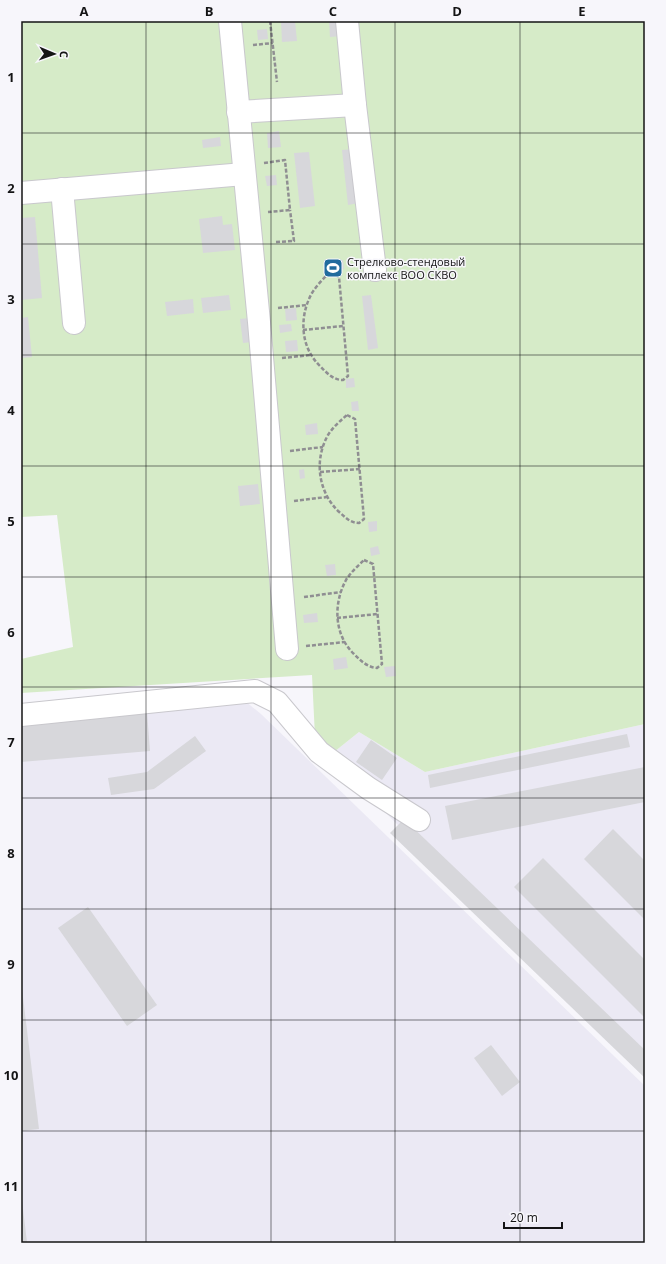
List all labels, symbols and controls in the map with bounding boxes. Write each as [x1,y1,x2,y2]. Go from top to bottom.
text: A [80,2,89,20]
text: B [205,2,214,20]
text: C [329,2,337,20]
text: D [452,2,462,20]
text: E [578,2,586,20]
north arrow [34,34,74,74]
text: С [57,51,72,58]
text: 1 [7,68,15,86]
text: 2 [7,179,15,197]
place label: Стрелково-стендовый комплекс ВОО СКВО [347,254,465,282]
sports icon: Стрелково-стендовый комплекс ВОО СКВО [322,257,344,279]
text: 3 [7,290,15,308]
text: 4 [7,401,15,419]
text: 5 [7,512,15,530]
text: 6 [7,623,15,641]
text: 7 [7,733,15,751]
text: 8 [7,844,15,862]
text: 9 [7,955,15,973]
text: 10 [4,1066,18,1084]
text: 11 [4,1177,18,1195]
scale bar [504,1204,562,1230]
text: 20 m [510,1209,538,1226]

